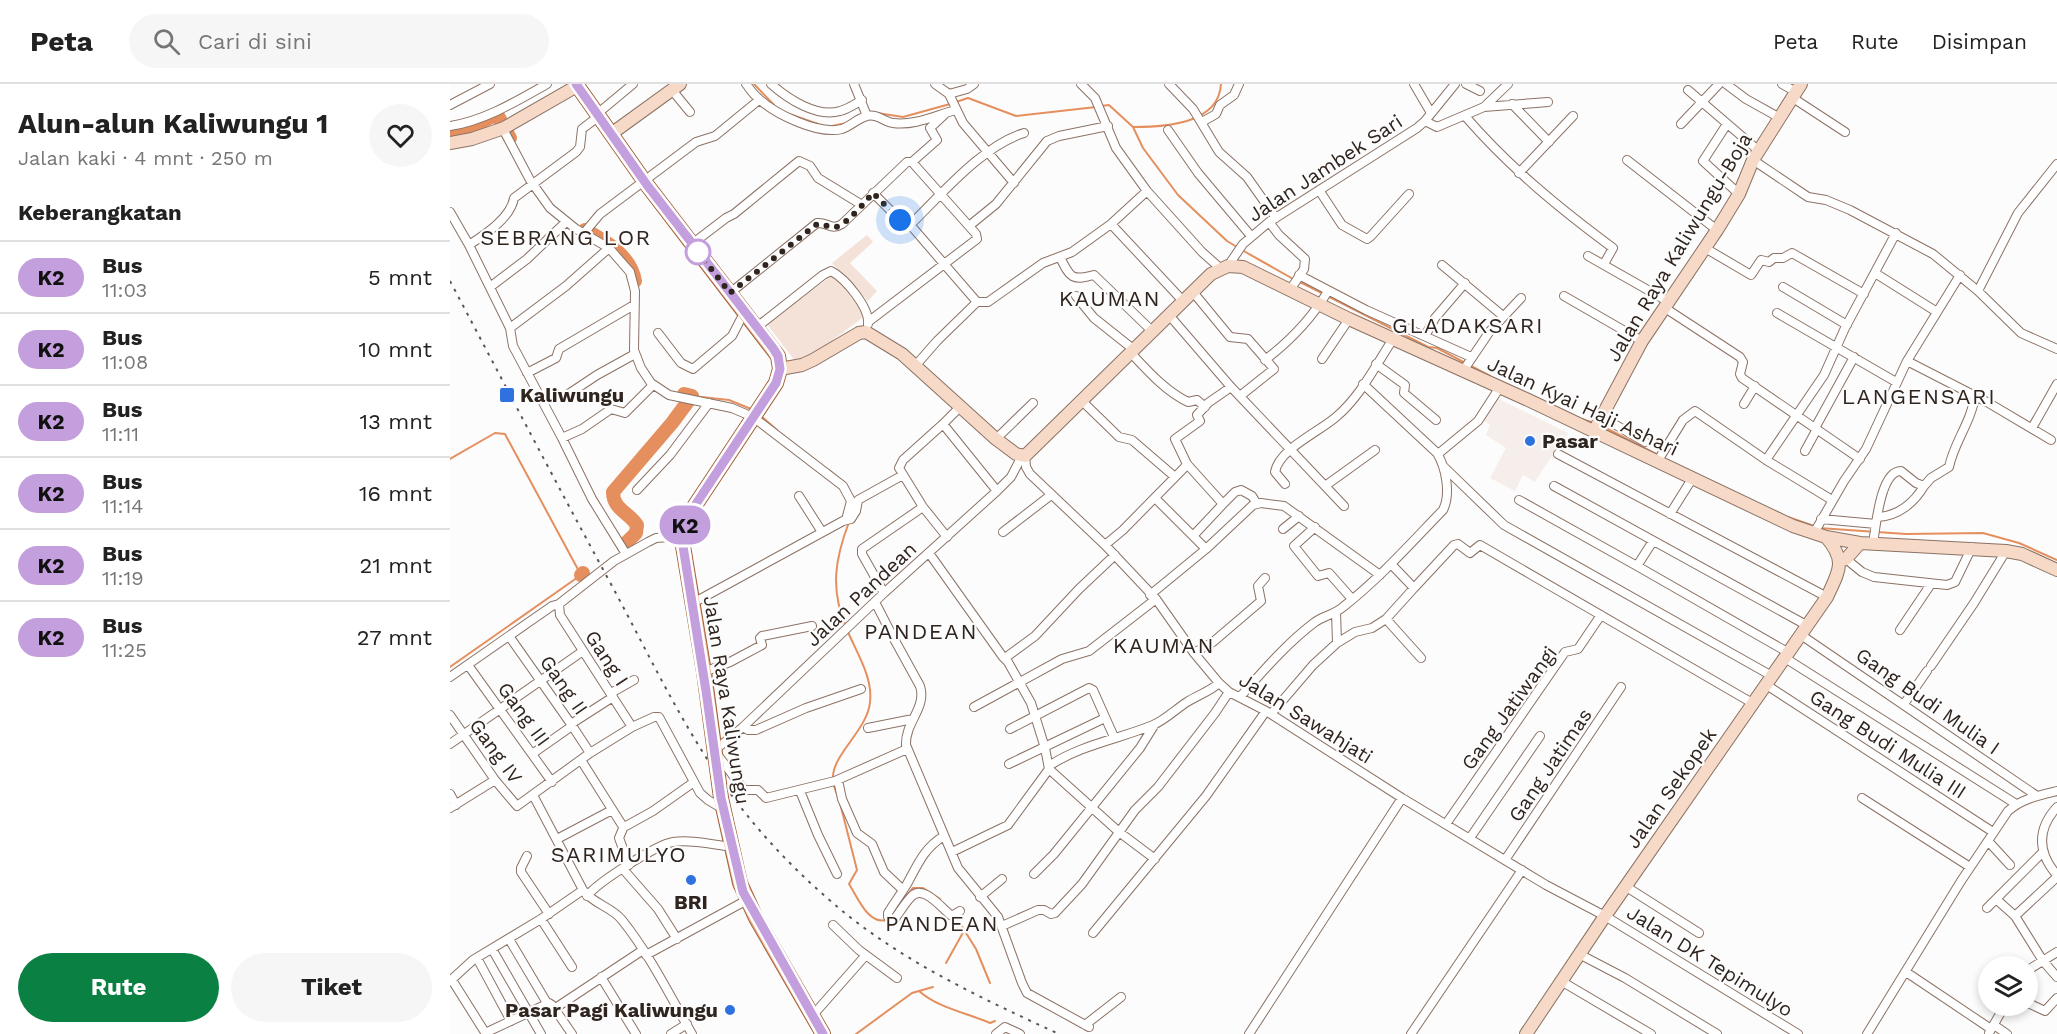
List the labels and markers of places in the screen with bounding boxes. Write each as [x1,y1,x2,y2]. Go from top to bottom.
unlabelled marker [685,239,711,265]
place label: Kaliwungu [520,383,624,407]
marker: Kaliwungu [498,386,516,404]
place label: Pasar [1542,429,1598,453]
marker: Pasar [1523,434,1537,448]
marker: BRI [684,873,698,887]
place label: BRI [674,890,708,914]
place label: Pasar Pagi Kaliwungu [505,998,718,1022]
marker: Pasar Pagi Kaliwungu [723,1003,737,1017]

